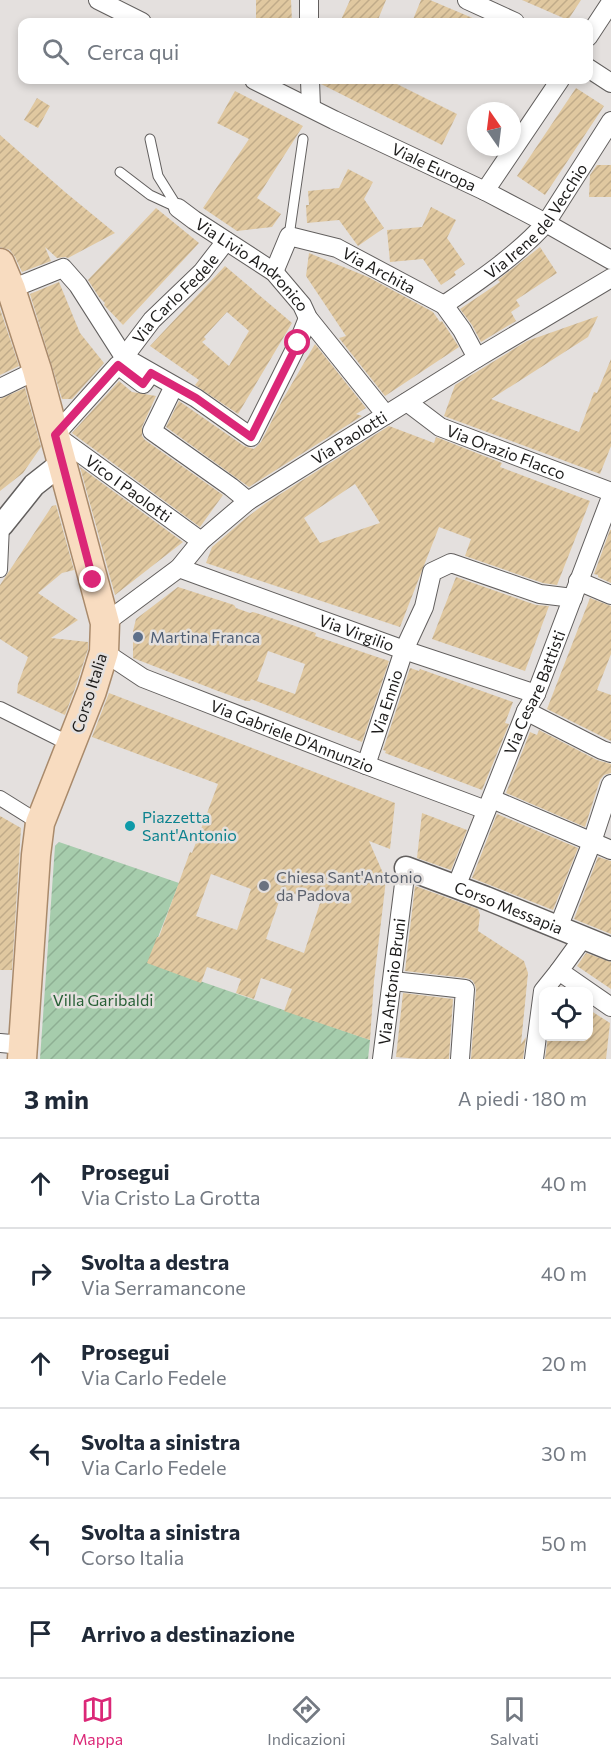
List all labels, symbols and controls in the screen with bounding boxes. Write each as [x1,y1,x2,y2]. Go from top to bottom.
search box [18,18,593,84]
icon: search [39,35,72,68]
text: Cerca qui [87,38,179,65]
north arrow [467,102,521,156]
street label: Viale Europa [389,139,480,195]
street label: Via Irene del Vecchio [480,159,591,282]
street label: Via Livio Andronico [192,214,313,314]
street label: Via Archita [339,243,419,297]
street label: Via Carlo Fedele [128,250,222,347]
route start [284,329,310,355]
street label: Via Paolotti [308,407,390,468]
street label: Via Orazio Flacco [444,420,568,483]
street label: Vico I Paolotti [82,450,176,526]
route end [79,566,105,592]
street label: Via Virgilio [317,610,397,655]
place label: Martina Franca [150,627,260,646]
street label: Via Cesare Battisti [500,627,568,757]
marker: Martina Franca [131,630,145,644]
street label: Corso Italia [67,651,110,735]
street label: Via Ennio [367,667,406,737]
street label: Via Gabriele D'Annunzio [208,695,377,776]
place label: Piazzetta Sant'Antonio [142,807,237,844]
marker: Piazzetta Sant'Antonio [123,819,137,833]
place label: Chiesa Sant'Antonio da Padova [276,867,422,904]
street label: Corso Messapia [452,877,566,937]
marker: Chiesa Sant'Antonio da Padova [257,879,271,893]
street label: Via Antonio Bruni [374,917,409,1046]
map controls [539,987,593,1041]
button: locate [539,987,593,1041]
park label: Villa Garibaldi [53,990,153,1009]
text: 3 min [24,1083,89,1114]
text: A piedi · 180 m [458,1086,587,1110]
text: Prosegui [81,1158,170,1185]
icon: ahead [24,1167,57,1200]
text: 40 m [541,1171,587,1195]
text: Via Cristo La Grotta [81,1185,261,1209]
text: Svolta a destra [81,1248,229,1275]
icon: right [24,1257,57,1290]
text: 40 m [541,1261,587,1285]
text: Via Serramancone [81,1275,246,1299]
text: Prosegui [81,1338,170,1365]
icon: ahead [24,1347,57,1380]
text: 20 m [542,1351,587,1375]
text: Via Carlo Fedele [81,1365,226,1389]
text: Svolta a sinistra [81,1428,240,1455]
icon: left [24,1437,57,1470]
text: 30 m [541,1441,587,1465]
text: Via Carlo Fedele [81,1455,226,1479]
text: Svolta a sinistra [81,1518,240,1545]
icon: left [24,1527,57,1560]
text: 50 m [541,1531,587,1555]
text: Corso Italia [81,1545,184,1569]
icon: arrive [24,1617,57,1650]
text: Arrivo a destinazione [81,1620,295,1647]
tab: Mappa [72,1693,123,1748]
tab: Indicazioni [267,1693,346,1748]
tab: Salvati [490,1693,539,1748]

